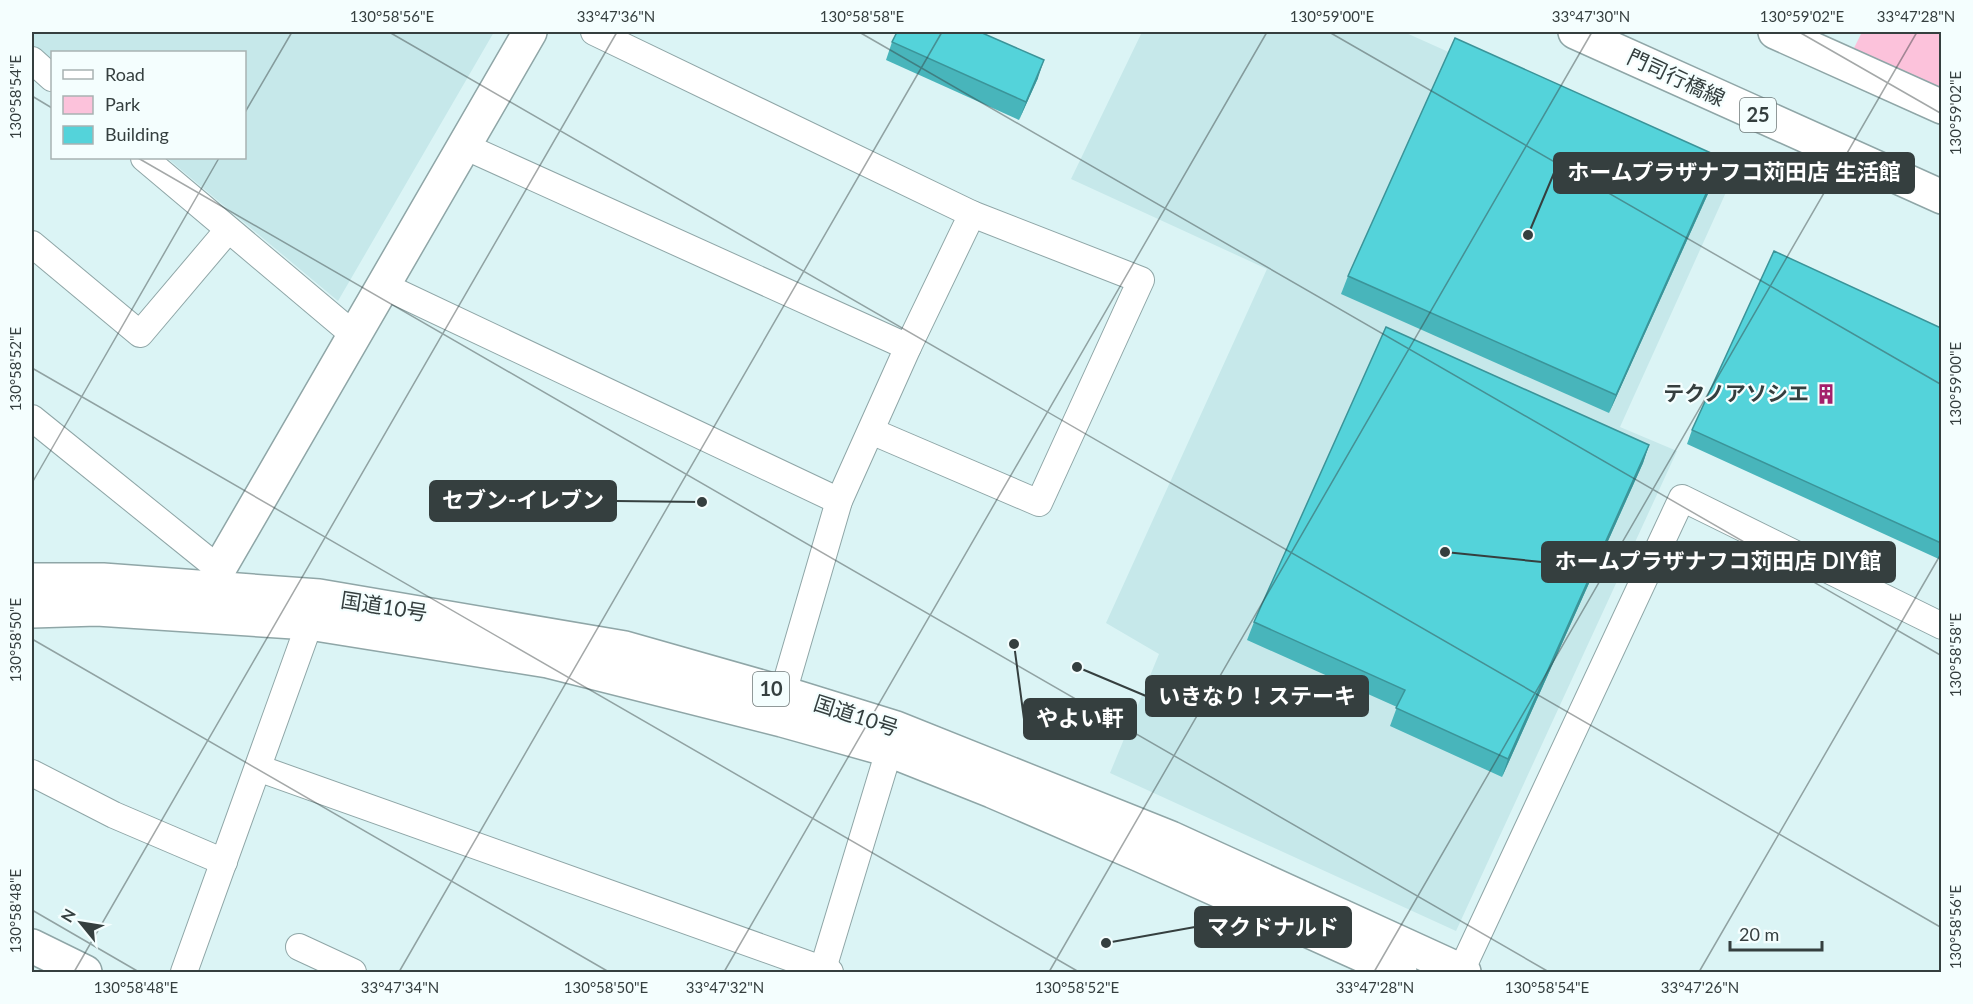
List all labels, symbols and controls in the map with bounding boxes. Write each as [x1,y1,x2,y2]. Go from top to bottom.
text: 130°58'56"E [350,7,434,25]
text: 33°47'36"N [577,7,655,25]
text: 130°58'58"E [820,7,904,25]
text: 130°59'00"E [1290,7,1374,25]
text: 33°47'30"N [1552,7,1630,25]
text: 130°59'02"E [1760,7,1844,25]
text: 33°47'28"N [1877,7,1955,25]
street label: 門司行橋線 [1624,43,1729,110]
legend [51,51,246,159]
text: 130°58'54"E [6,55,24,139]
text: Road [105,63,145,85]
text: 130°59'02"E [1946,71,1964,155]
text: Park [105,93,141,115]
road number: 25 [1740,98,1776,132]
text: Building [105,123,169,145]
callout: ホームプラザナフコ苅田店 生活館 [1554,153,1914,193]
text: ホームプラザナフコ苅田店 生活館 [1567,158,1901,185]
text: 130°58'52"E [6,327,24,411]
text: 130°59'00"E [1946,342,1964,426]
place label: テクノアソシエ [1663,380,1809,405]
building icon: テクノアソシエ [1814,382,1838,406]
callout: セブン-イレブン [430,481,616,521]
text: セブン-イレブン [442,486,604,513]
callout: ホームプラザナフコ苅田店 DIY館 [1542,542,1895,582]
text: ホームプラザナフコ苅田店 DIY館 [1555,547,1881,574]
street label: 国道10号 [339,586,429,625]
text: 130°58'50"E [6,598,24,682]
text: 130°58'58"E [1946,613,1964,697]
road number: 10 [753,672,789,706]
callout: いきなり！ステーキ [1146,676,1368,716]
text: いきなり！ステーキ [1158,682,1356,709]
street label: 国道10号 [811,689,902,740]
callout: やよい軒 [1024,699,1136,739]
text: やよい軒 [1036,704,1124,731]
text: 130°58'48"E [6,869,24,953]
text: 130°58'56"E [1946,885,1964,969]
north arrow [51,893,111,953]
text: N [56,905,79,925]
callout: マクドナルド [1195,907,1351,947]
text: マクドナルド [1207,913,1339,940]
scale bar [1730,914,1822,952]
text: 20 m [1739,923,1779,945]
text: 130°58'48"E [94,978,178,996]
text: 33°47'34"N [361,978,439,996]
text: 130°58'50"E [564,978,648,996]
text: 33°47'32"N [686,978,764,996]
text: 130°58'52"E [1035,978,1119,996]
text: 33°47'28"N [1336,978,1414,996]
text: 130°58'54"E [1505,978,1589,996]
text: 33°47'26"N [1661,978,1739,996]

